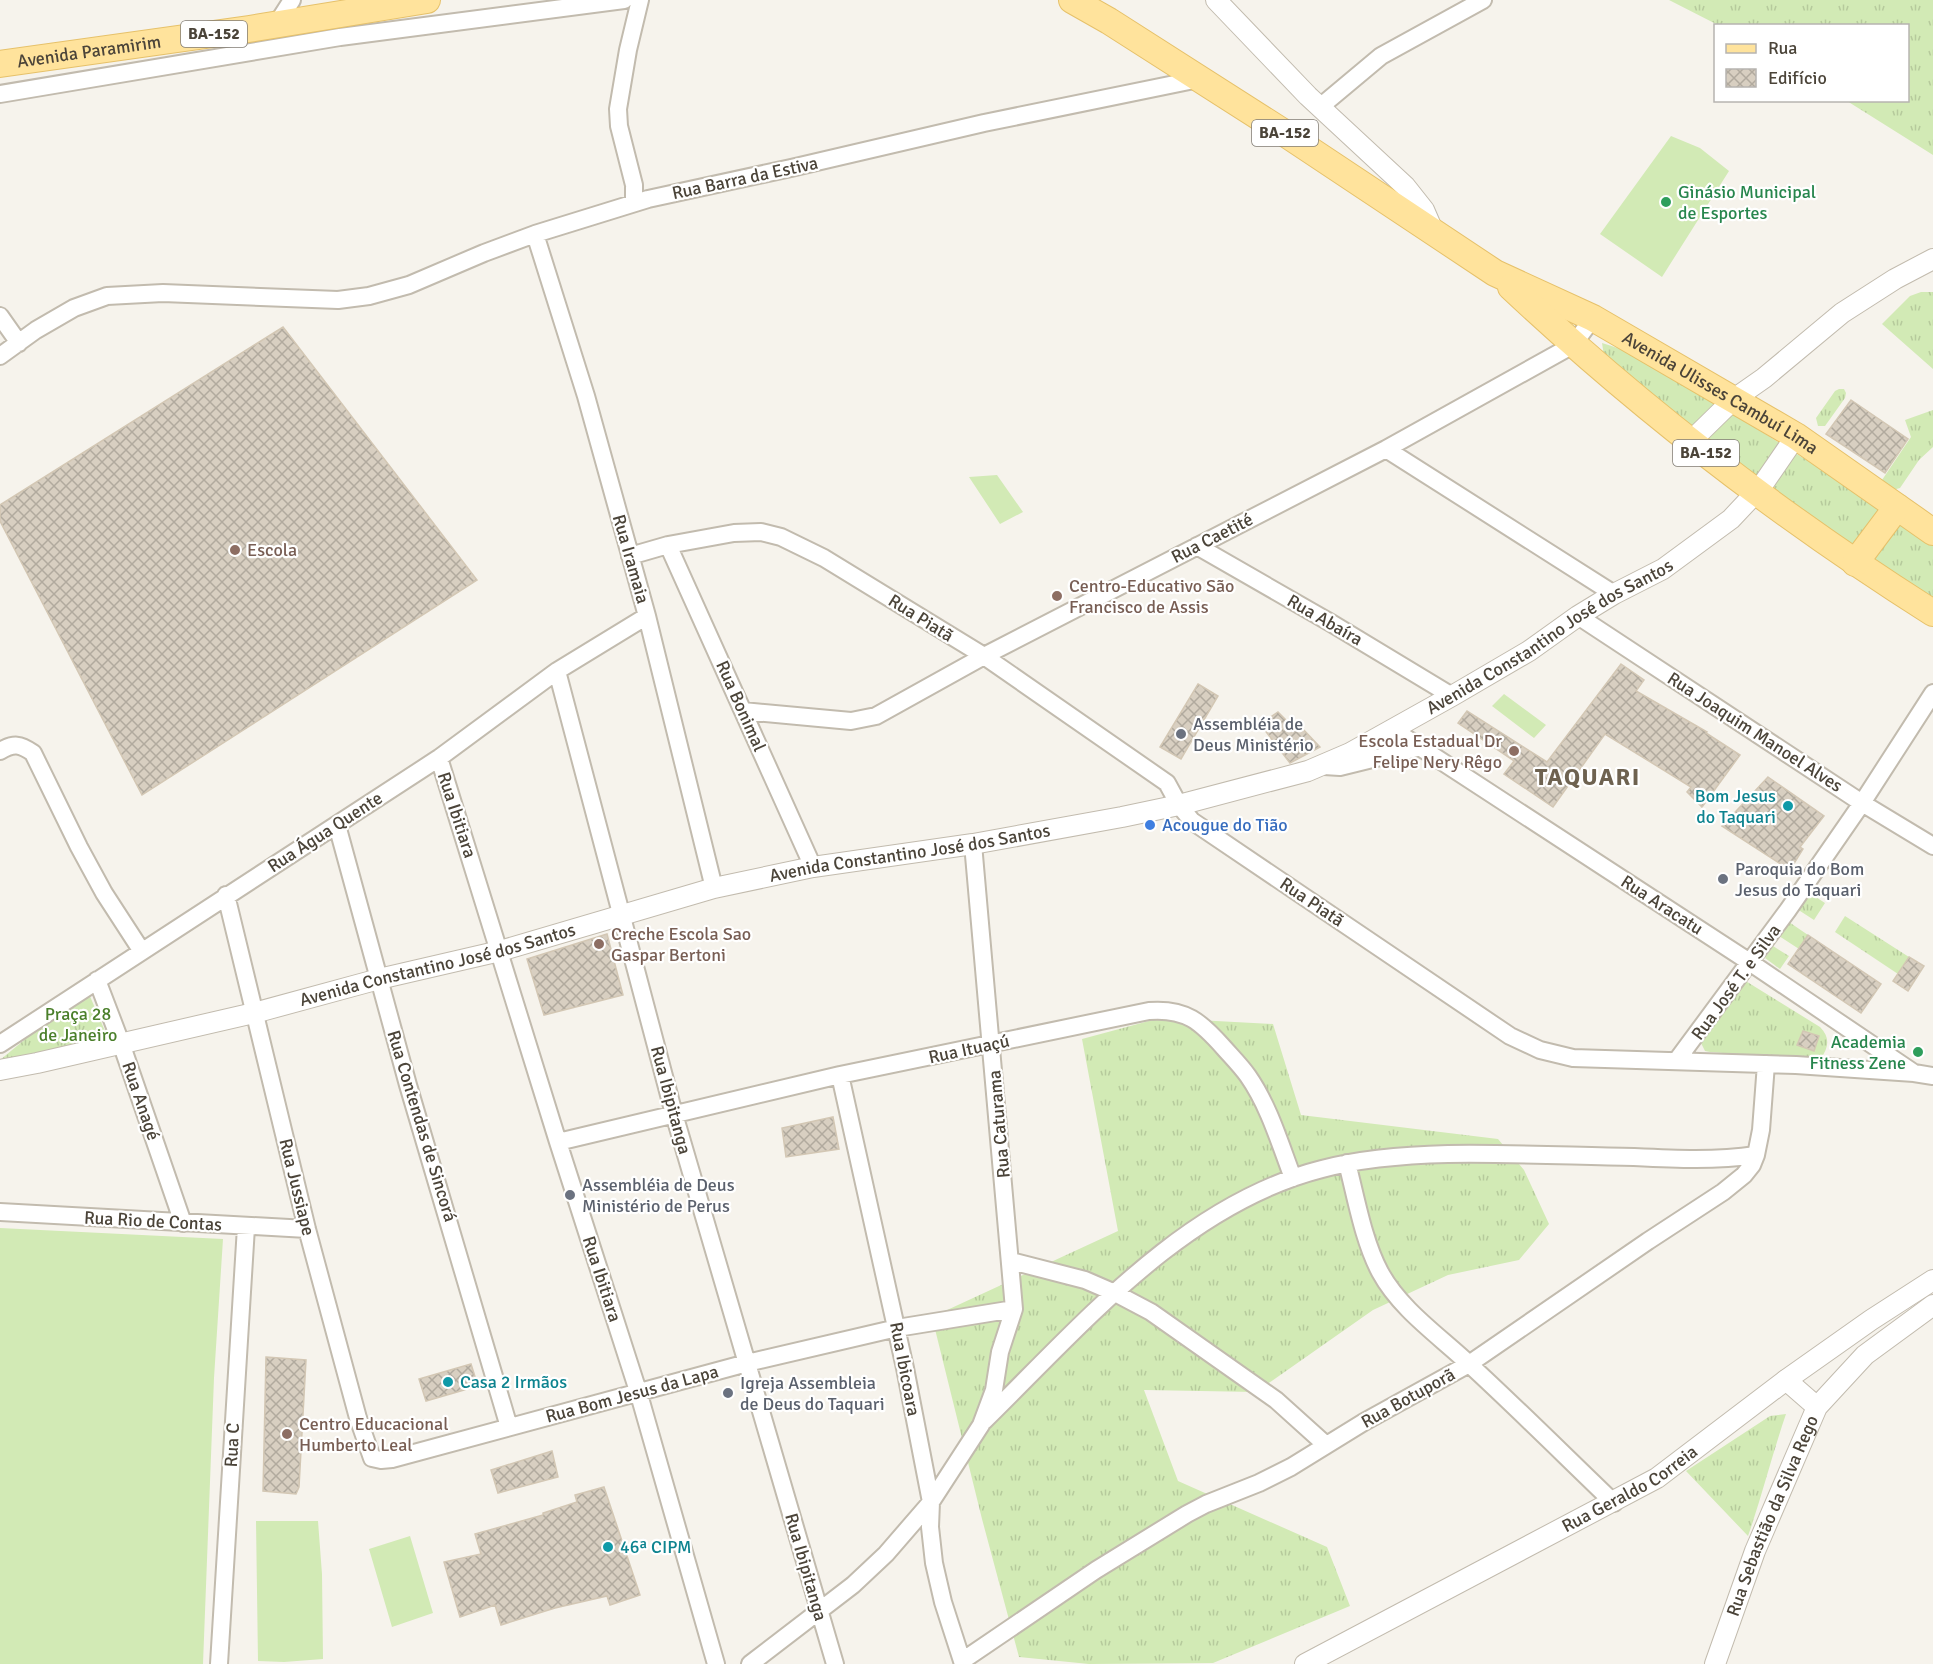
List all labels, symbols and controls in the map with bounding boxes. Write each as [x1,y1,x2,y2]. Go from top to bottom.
road number: BA-152 [181,21,247,47]
legend [1714,24,1909,102]
street label: Avenida Paramirim [16,30,163,72]
text: Rua [1768,37,1797,59]
text: Edifício [1768,67,1827,89]
road number: BA-152 [1252,120,1318,146]
street label: Rua Barra da Estiva [670,152,820,204]
place label: Ginásio Municipal de Esportes [1678,181,1816,224]
marker: Ginásio Municipal de Esportes [1659,195,1673,209]
street label: Avenida Ulisses Cambuí Lima [1618,326,1823,459]
road number: BA-152 [1673,440,1739,466]
street label: Rua Caetité [1168,508,1256,568]
street label: Rua Iramaia [608,512,654,606]
place label: Escola [247,539,297,561]
marker: Escola [228,543,242,557]
street label: Avenida Constantino José dos Santos [1422,554,1678,719]
place label: Centro-Educativo São Francisco de Assis [1069,575,1234,618]
street label: Rua Piatã [884,589,958,647]
marker: Centro-Educativo São Francisco de Assis [1050,589,1064,603]
street label: Rua Abaíra [1283,590,1367,650]
street label: Rua Bonimal [711,657,771,755]
street label: Rua Joaquim Manoel Alves [1663,667,1847,797]
place label: Assembléia de Deus Ministério [1193,713,1314,756]
marker: Assembléia de Deus Ministério [1174,727,1188,741]
place label: Escola Estadual Dr Felipe Nery Rêgo [1358,730,1502,773]
marker: Escola Estadual Dr Felipe Nery Rêgo [1507,744,1521,758]
district label: TAQUARI [1535,762,1641,792]
street label: Rua Ibitiara [433,769,481,861]
place label: Bom Jesus do Taquari [1695,785,1776,828]
street label: Rua Água Quente [264,787,386,877]
marker: Bom Jesus do Taquari [1781,799,1795,813]
place label: Acougue do Tião [1162,814,1288,836]
marker: Acougue do Tião [1143,818,1157,832]
street label: Avenida Constantino José dos Santos [767,819,1052,887]
place label: Paroquia do Bom Jesus do Taquari [1735,858,1864,901]
street label: Rua Aracatu [1617,870,1707,940]
marker: Paroquia do Bom Jesus do Taquari [1716,872,1730,886]
street label: Rua Piatã [1276,873,1348,931]
street label: Avenida Constantino José dos Santos [297,918,578,1011]
street label: Rua José T. e Silva [1687,920,1785,1044]
place label: Creche Escola Sao Gaspar Bertoni [611,923,751,966]
marker: Creche Escola Sao Gaspar Bertoni [592,937,606,951]
park label: Praça 28 de Janeiro [39,1003,117,1046]
street label: Rua Contendas de Sincorá [382,1027,462,1225]
street label: Rua Ituaçú [927,1030,1011,1068]
place label: Academia Fitness Zene [1810,1031,1906,1074]
street label: Rua Ibipitanga [646,1043,696,1157]
marker: Academia Fitness Zene [1911,1045,1925,1059]
street label: Rua Anagé [117,1059,165,1143]
street label: Rua Caturama [983,1069,1015,1179]
street label: Rua Jussiape [274,1136,320,1238]
place label: Assembléia de Deus Ministério de Perus [582,1174,735,1217]
marker: Assembléia de Deus Ministério de Perus [563,1188,577,1202]
street label: Rua Rio de Contas [83,1206,223,1236]
street label: Rua Ibitiara [578,1233,626,1325]
street label: Rua Ibicoara [885,1320,925,1418]
street label: Rua Bom Jesus da Lapa [543,1360,721,1428]
street label: Rua Botuporã [1357,1363,1459,1433]
place label: Casa 2 Irmãos [460,1371,567,1393]
place label: Igreja Assembleia de Deus do Taquari [740,1372,885,1415]
marker: Casa 2 Irmãos [441,1375,455,1389]
marker: Igreja Assembleia de Deus do Taquari [721,1386,735,1400]
street label: Rua Sebastião da Silva Rego [1722,1412,1823,1619]
place label: Centro Educacional Humberto Leal [299,1413,448,1456]
street label: Rua C [220,1422,244,1468]
marker: Centro Educacional Humberto Leal [280,1427,294,1441]
street label: Rua Geraldo Correia [1558,1440,1702,1537]
street label: Rua Ibipitanga [780,1511,832,1623]
place label: 46ª CIPM [620,1536,692,1558]
marker: 46ª CIPM [601,1540,615,1554]

